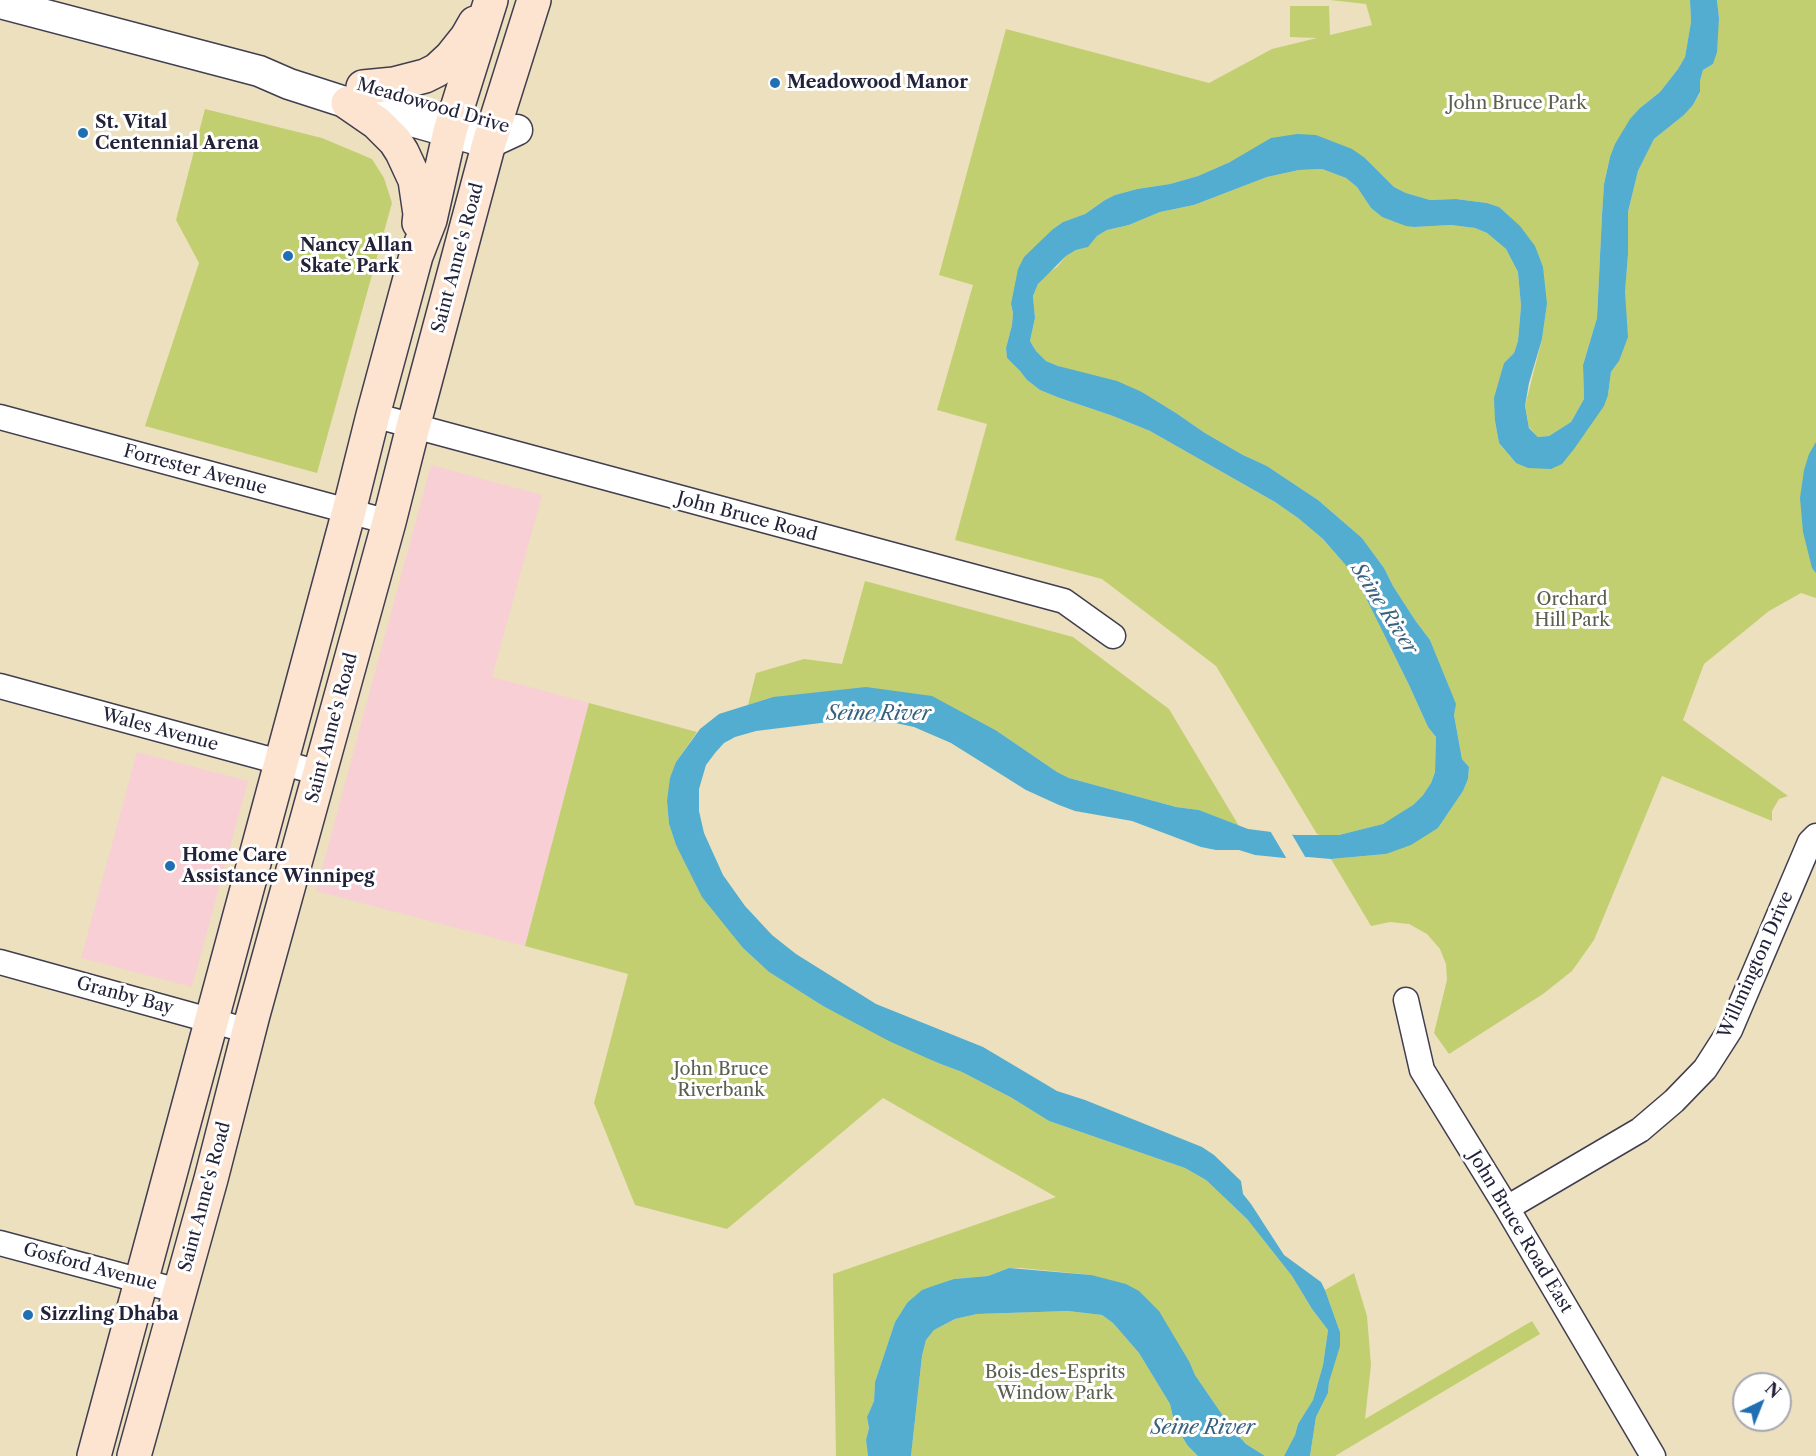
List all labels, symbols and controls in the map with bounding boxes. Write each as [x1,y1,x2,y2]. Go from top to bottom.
place label: Meadowood Manor [787,72,968,94]
street label: Meadowood Drive [354,74,512,138]
marker: Meadowood Manor [768,76,782,90]
park label: John Bruce Park [1447,93,1587,115]
place label: St. Vital Centennial Arena [95,112,259,154]
marker: St. Vital Centennial Arena [76,126,90,140]
street label: Saint Anne's Road [428,180,488,336]
place label: Nancy Allan Skate Park [300,235,413,278]
marker: Nancy Allan Skate Park [281,249,295,263]
street label: Forrester Avenue [121,440,269,500]
street label: John Bruce Road [674,488,820,546]
water label: Seine River [1346,559,1422,659]
park label: Orchard Hill Park [1534,589,1610,632]
street label: Saint Anne's Road [302,650,362,806]
water label: Seine River [827,702,931,726]
street label: Wales Avenue [99,704,221,756]
place label: Home Care Assistance Winnipeg [182,845,375,888]
marker: Home Care Assistance Winnipeg [163,859,177,873]
street label: Willmington Drive [1714,888,1798,1042]
street label: Granby Bay [74,973,176,1019]
park label: John Bruce Riverbank [673,1059,769,1102]
street label: Saint Anne's Road [175,1119,235,1275]
street label: John Bruce Road East [1463,1147,1577,1317]
street label: Gosford Avenue [21,1239,159,1295]
place label: Sizzling Dhaba [40,1304,179,1326]
marker: Sizzling Dhaba [21,1308,35,1322]
park label: Bois-des-Esprits Window Park [985,1362,1125,1404]
north arrow [1732,1372,1792,1432]
text: N [1761,1378,1785,1402]
water label: Seine River [1151,1416,1255,1440]

